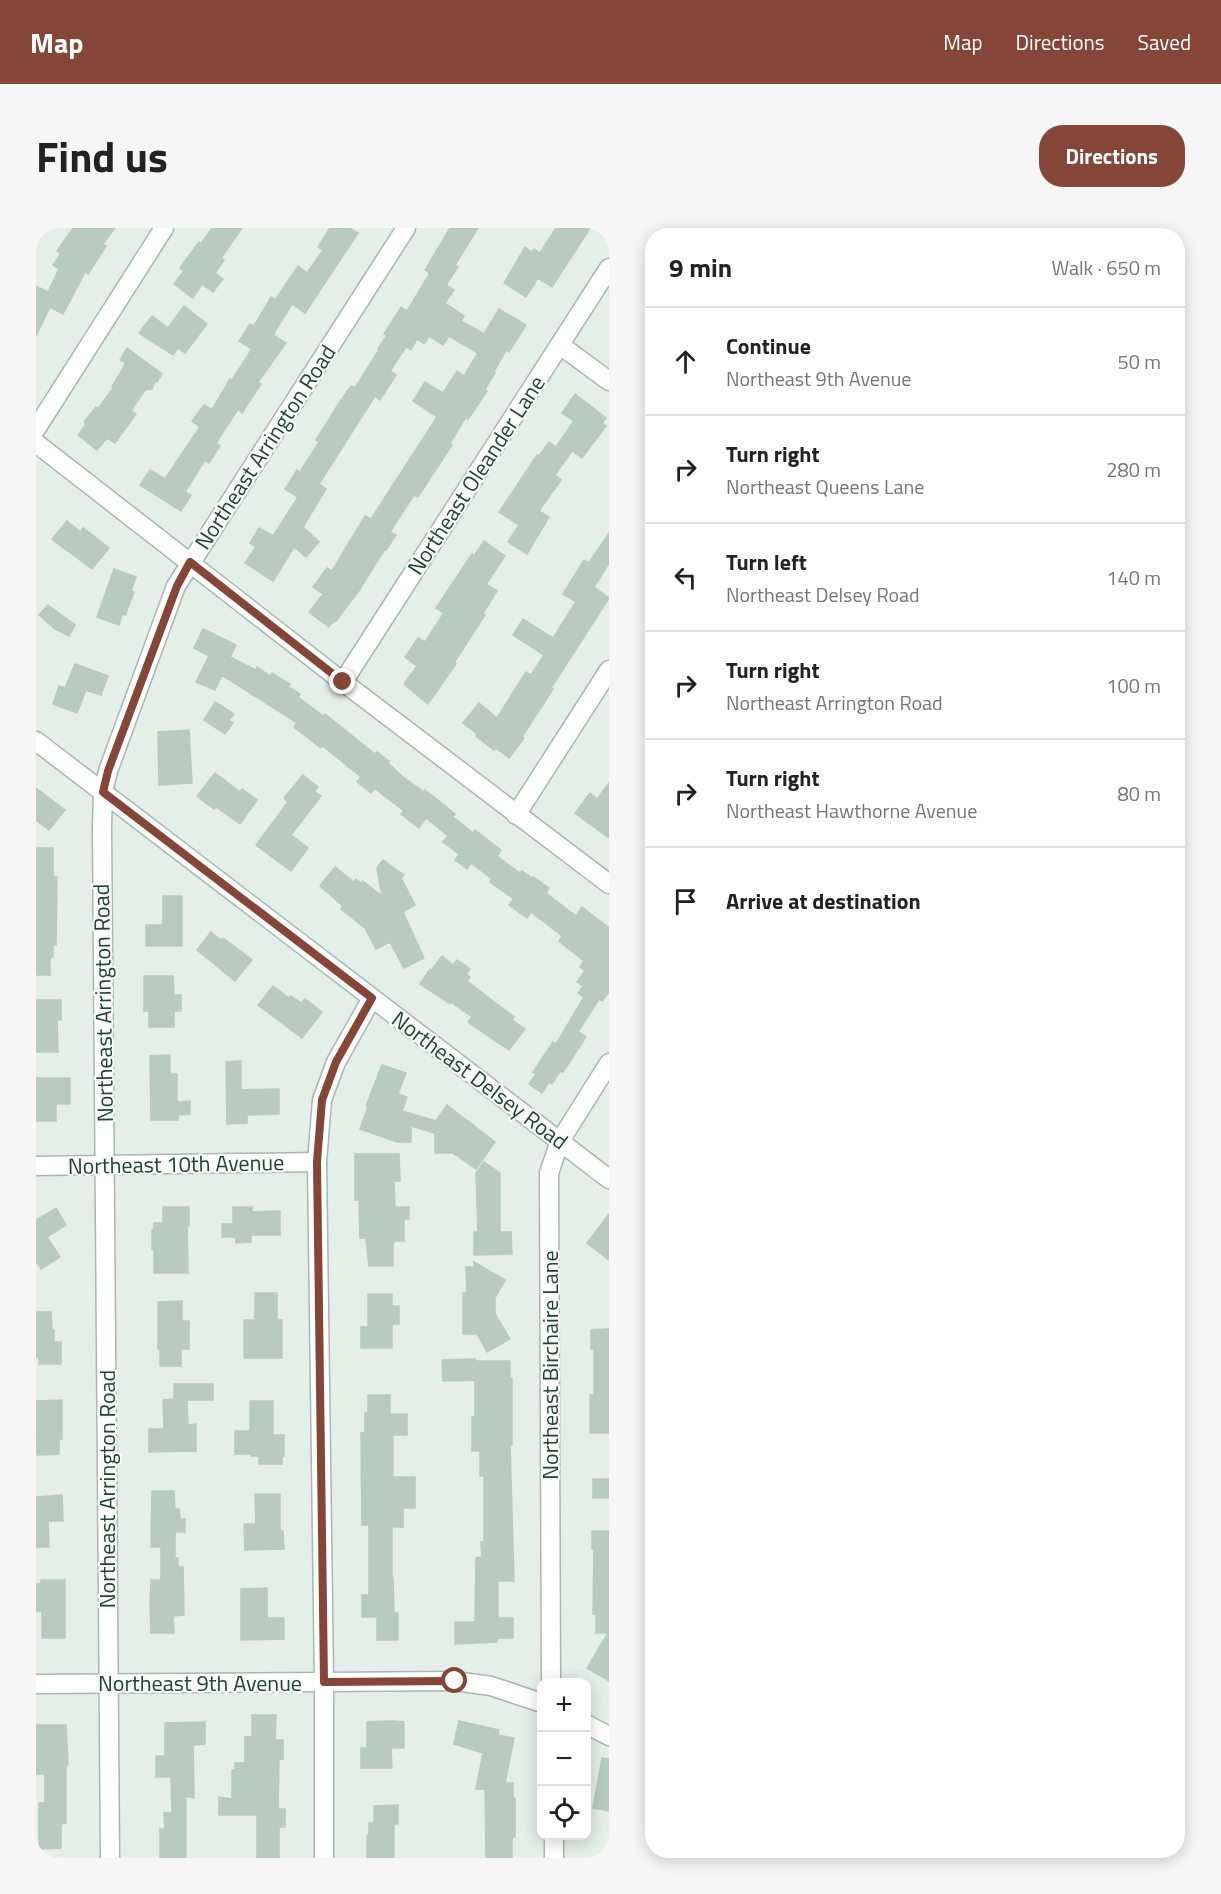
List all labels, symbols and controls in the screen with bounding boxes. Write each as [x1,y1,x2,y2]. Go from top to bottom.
text: Map [30,21,84,64]
text: Map [943,26,983,58]
text: Directions [1016,26,1105,58]
text: Saved [1138,26,1191,58]
text: Find us [36,124,168,188]
button: Directions [1039,125,1185,187]
text: 9 min [669,248,732,287]
text: Walk · 650 m [1052,252,1161,283]
text: Continue [726,329,811,363]
street label: Northeast Arrington Road [186,338,344,556]
icon: ahead [669,345,702,378]
text: 50 m [1117,346,1161,377]
text: Northeast 9th Avenue [726,363,911,394]
street label: Northeast Oleander Lane [399,369,553,581]
text: Turn right [726,437,820,471]
icon: right [669,453,702,486]
text: 280 m [1106,454,1161,485]
text: Northeast Queens Lane [726,471,924,502]
text: Turn left [726,545,807,579]
icon: left [669,561,702,594]
text: 140 m [1106,562,1161,593]
text: Northeast Delsey Road [726,579,920,610]
text: Turn right [726,653,820,687]
route end [329,668,355,694]
icon: right [669,669,702,702]
text: 100 m [1106,670,1161,701]
text: Northeast Arrington Road [726,687,943,718]
text: Turn right [726,761,820,795]
icon: right [669,777,702,810]
text: 80 m [1117,778,1161,809]
text: Northeast Hawthorne Avenue [726,795,977,826]
street label: Northeast Arrington Road [84,884,122,1122]
text: Arrive at destination [726,884,921,918]
icon: arrive [669,885,702,918]
street label: Northeast Delsey Road [385,1002,575,1158]
street label: Northeast 10th Avenue [68,1145,284,1183]
street label: Northeast Birchaire Lane [533,1250,567,1480]
street label: Northeast Arrington Road [90,1370,124,1608]
street label: Northeast 9th Avenue [98,1666,302,1700]
route start [441,1667,467,1693]
map controls [537,1678,591,1840]
button: + [537,1678,591,1732]
button: − [537,1732,591,1786]
button: locate [537,1786,591,1840]

